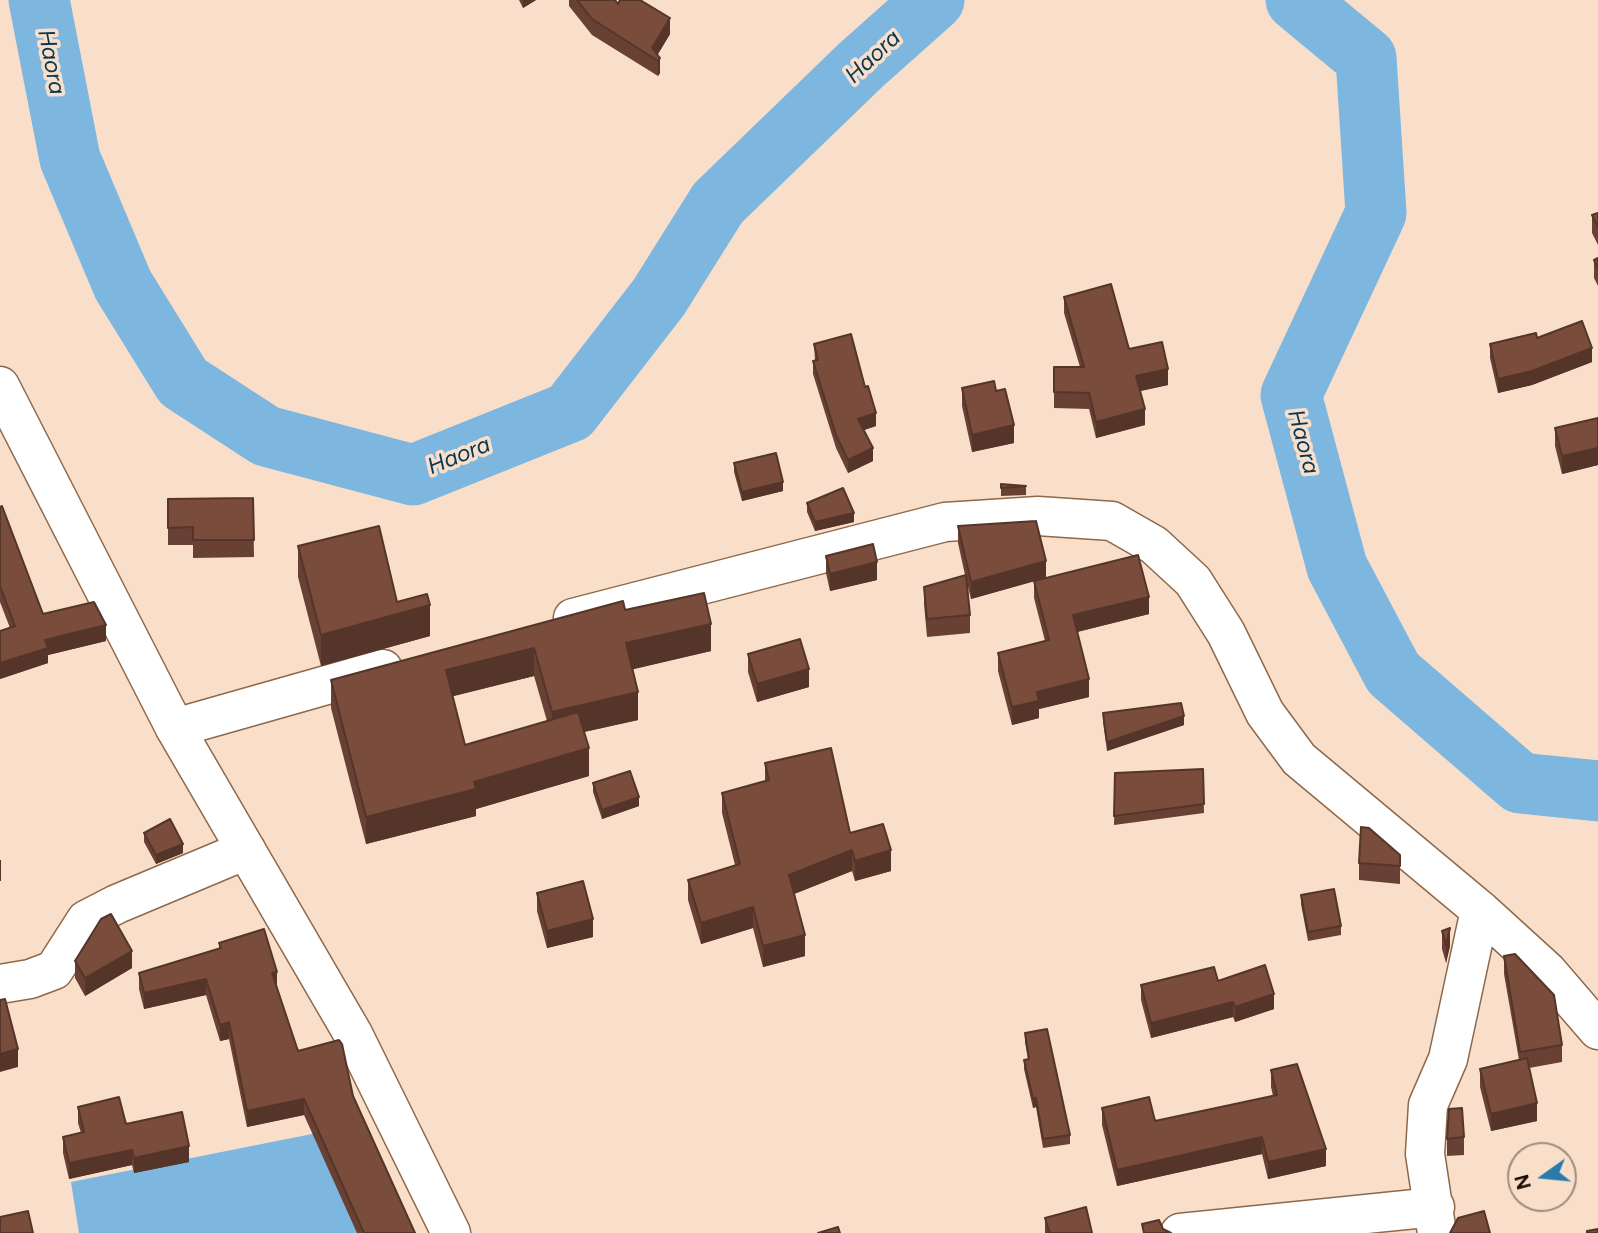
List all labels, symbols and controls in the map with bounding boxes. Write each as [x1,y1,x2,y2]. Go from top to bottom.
water label: Haora [840,25,906,89]
water label: Haora [31,27,71,97]
water label: Haora [1281,407,1325,477]
water label: Haora [423,431,495,481]
north arrow [1507,1142,1577,1212]
text: N [1510,1172,1536,1192]

